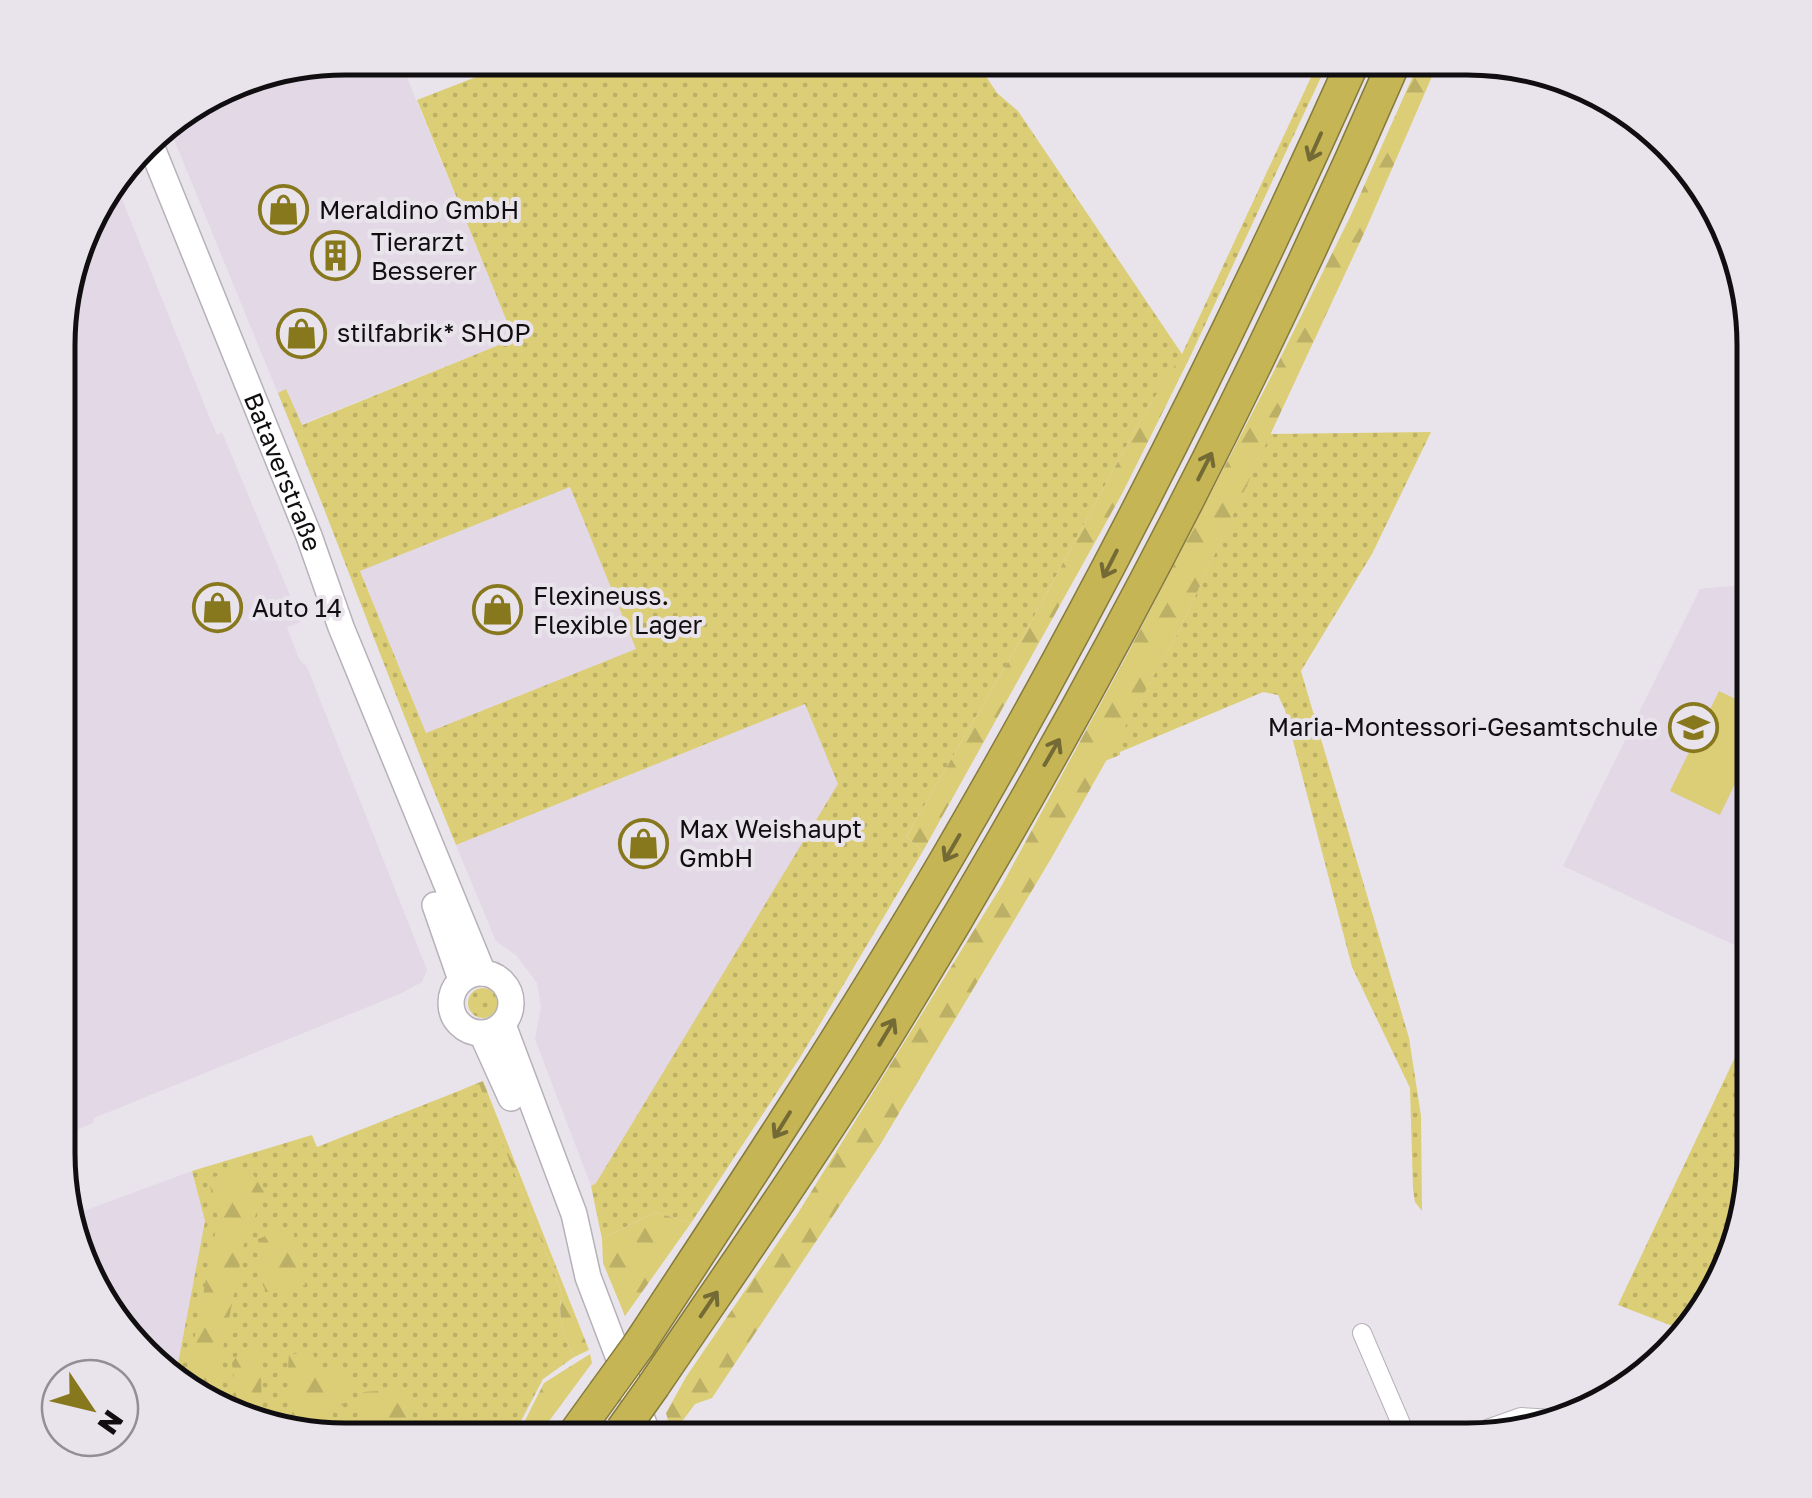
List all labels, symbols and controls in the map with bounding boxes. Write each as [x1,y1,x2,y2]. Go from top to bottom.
one-way arrow [1305,131,1324,161]
shop icon: Meraldino GmbH [258,184,310,236]
place label: Meraldino GmbH [319,194,519,225]
place label: Tierarzt Besserer [371,226,477,286]
building icon: Tierarzt Besserer [310,230,362,282]
shop icon: stilfabrik* SHOP [276,307,328,359]
place label: stilfabrik* SHOP [337,317,531,348]
street label: Bataverstraße [238,388,329,555]
one-way arrow [1196,451,1215,481]
one-way arrow [1100,548,1119,578]
place label: Flexineuss. Flexible Lager [533,580,702,640]
shop icon: Auto 14 [191,582,243,634]
shop icon: Flexineuss. Flexible Lager [472,584,524,636]
place label: Auto 14 [252,592,342,623]
school or university icon: Maria-Montessori-Gesamtschule [1667,701,1719,753]
place label: Maria-Montessori-Gesamtschule [1268,711,1658,742]
one-way arrow [1042,738,1062,767]
place label: Max Weishaupt GmbH [679,813,862,873]
shop icon: Max Weishaupt GmbH [618,817,670,869]
one-way arrow [942,833,962,862]
one-way arrow [877,1018,897,1047]
one-way arrow [772,1110,793,1139]
one-way arrow [698,1291,719,1319]
north arrow [40,1358,140,1458]
text: N [91,1404,131,1441]

